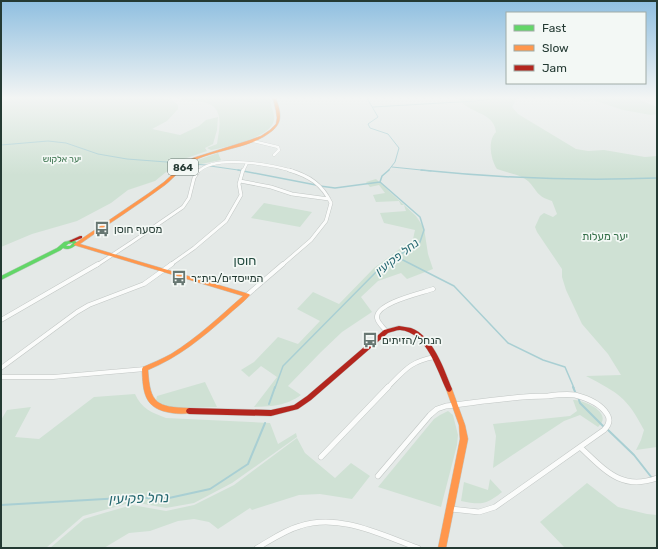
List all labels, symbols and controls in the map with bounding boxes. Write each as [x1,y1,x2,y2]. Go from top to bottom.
legend [506,12,646,84]
text: Fast [542,21,566,35]
text: Slow [542,41,569,55]
text: Jam [542,61,567,75]
park label: יער אלקוש [43,154,81,164]
road number: 864 [168,159,198,175]
bus stop icon: מסעף חוסן [93,220,111,238]
place label: מסעף חוסן [114,223,162,236]
park label: יער מעלות [582,230,628,243]
water label: נחל פקיעין [373,236,422,278]
district label: חוסן [234,253,256,268]
bus stop icon: המייסדים/בית״ר [170,269,188,287]
place label: המייסדים/בית״ר [191,272,264,285]
bus stop icon: הנחל/הזיתים [361,331,379,349]
place label: הנחל/הזיתים [382,334,442,347]
water label: נחל פקיעין [109,489,169,508]

